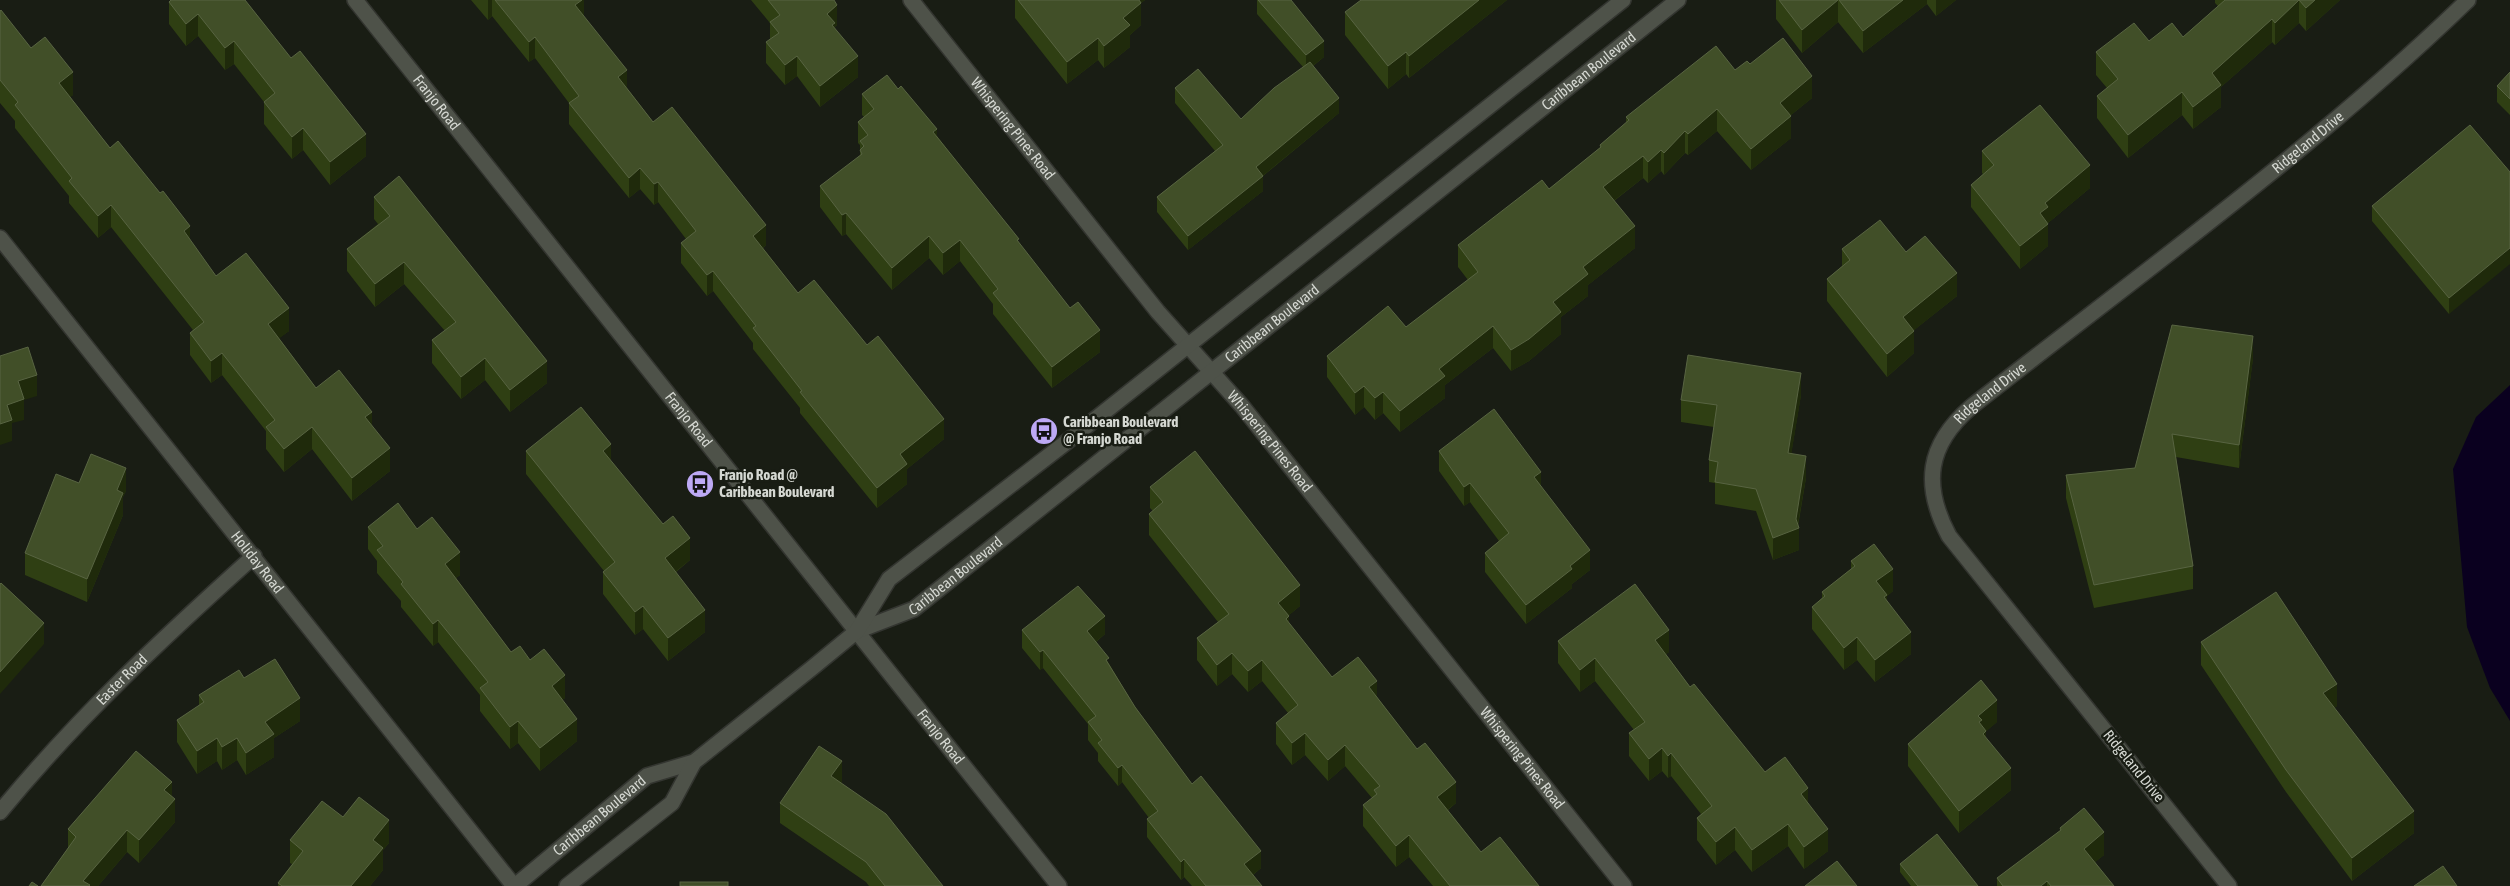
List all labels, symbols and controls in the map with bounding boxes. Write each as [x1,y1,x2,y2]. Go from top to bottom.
street label: Caribbean Boulevard [1538,28,1639,113]
street label: Franjo Road [410,71,464,133]
street label: Whispering Pines Road [968,74,1059,183]
street label: Ridgeland Drive [2268,107,2347,176]
street label: Caribbean Boulevard [1221,281,1322,366]
street label: Ridgeland Drive [1950,358,2029,427]
street label: Whispering Pines Road [1224,387,1316,495]
street label: Franjo Road [662,388,716,450]
place label: Caribbean Boulevard @ Franjo Road [1063,413,1178,447]
bus stop icon: Caribbean Boulevard @ Franjo Road [1029,416,1059,446]
place label: Franjo Road @ Caribbean Boulevard [719,466,834,500]
bus stop icon: Franjo Road @ Caribbean Boulevard [685,469,715,499]
street label: Holiday Road [228,528,287,596]
street label: Caribbean Boulevard [906,533,1006,618]
street label: Easter Road [92,650,150,708]
street label: Whispering Pines Road [1477,704,1568,812]
street label: Franjo Road [914,706,968,767]
street label: Ridgeland Drive [2100,726,2169,805]
street label: Caribbean Boulevard [549,772,649,859]

